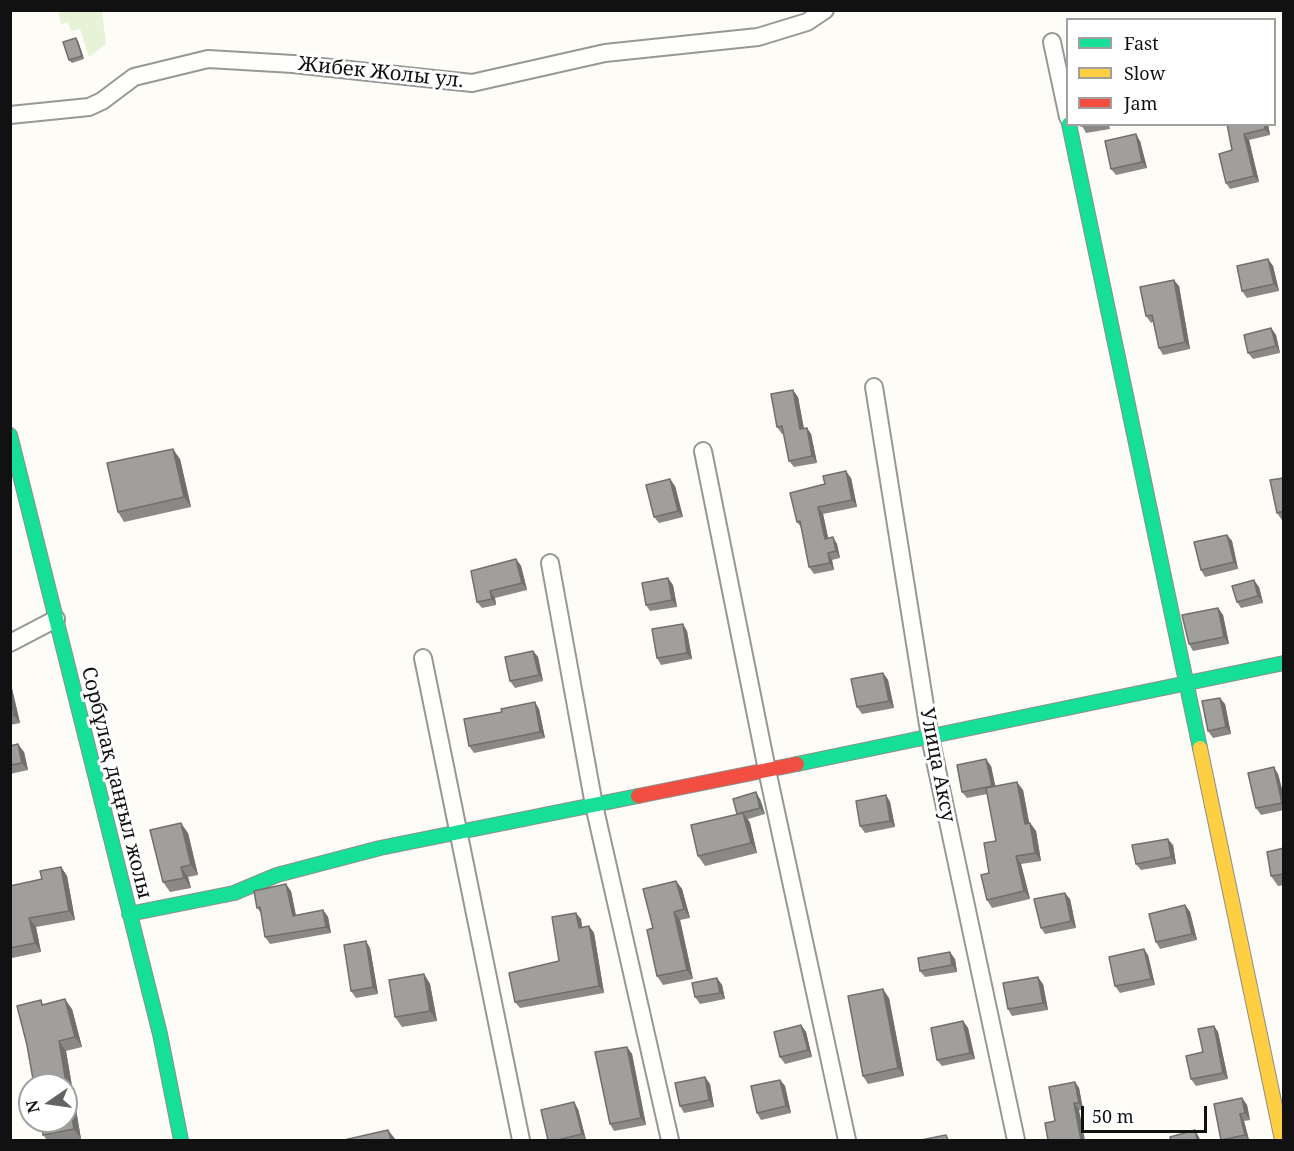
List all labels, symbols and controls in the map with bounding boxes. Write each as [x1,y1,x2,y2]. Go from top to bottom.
legend [1066,18,1276,126]
text: Fast [1124,31,1159,55]
street label: Жибек Жолы ул. [297,52,465,94]
text: Slow [1124,61,1165,85]
text: Jam [1124,91,1158,115]
street label: Сорбұлақ даңғыл жолы [76,665,156,901]
street label: Улица Аксу [914,706,960,824]
north arrow [18,1073,78,1133]
scale bar [1084,1094,1210,1132]
text: N [20,1098,45,1115]
text: 50 m [1092,1104,1134,1128]

